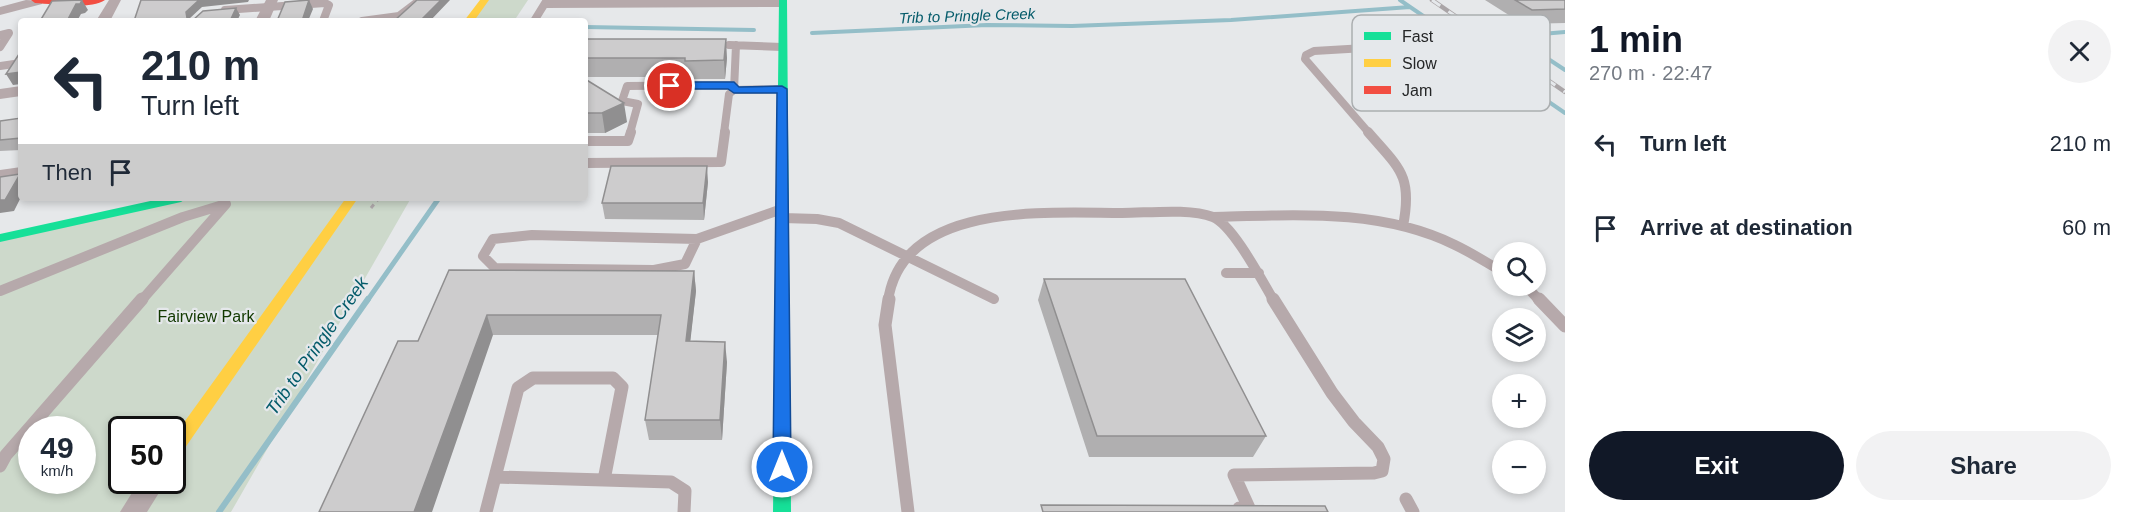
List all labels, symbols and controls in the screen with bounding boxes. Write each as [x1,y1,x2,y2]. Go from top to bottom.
water label: Trib to Pringle Creek [899,5,1037,26]
legend [1352,15,1550,111]
text: 1 min [1589,19,1683,60]
button: close [2048,20,2111,83]
text: Fast [1402,28,1434,45]
icon: left [42,42,120,120]
text: 210 m [141,42,260,89]
text: Slow [1402,55,1437,72]
pin [644,60,695,111]
text: 270 m · 22:47 [1589,62,1712,84]
icon: arrive [653,69,686,102]
text: Jam [1402,82,1432,99]
text: Turn left [141,91,239,121]
icon: left [1589,128,1622,161]
text: Turn left [1640,131,1726,156]
text: 210 m [2050,131,2111,156]
icon: arrive [104,156,137,189]
text: Then [42,160,92,185]
icon: arrive [1589,212,1622,245]
text: Arrive at destination [1640,215,1853,240]
text: 60 m [2062,215,2111,240]
map controls [1492,242,1546,494]
button: search [1492,242,1546,296]
water label: Trib to Pringle Creek [262,272,373,419]
park label: Fairview Park [158,308,255,325]
button: layers [1492,308,1546,362]
button: + [1492,374,1546,428]
speed limit sign: 50 [108,416,186,494]
text: 49 [40,431,74,464]
button: Exit [1589,431,1844,500]
button: Share [1856,431,2111,500]
position arrow [750,435,814,499]
button: − [1492,440,1546,494]
text: km/h [41,462,73,479]

